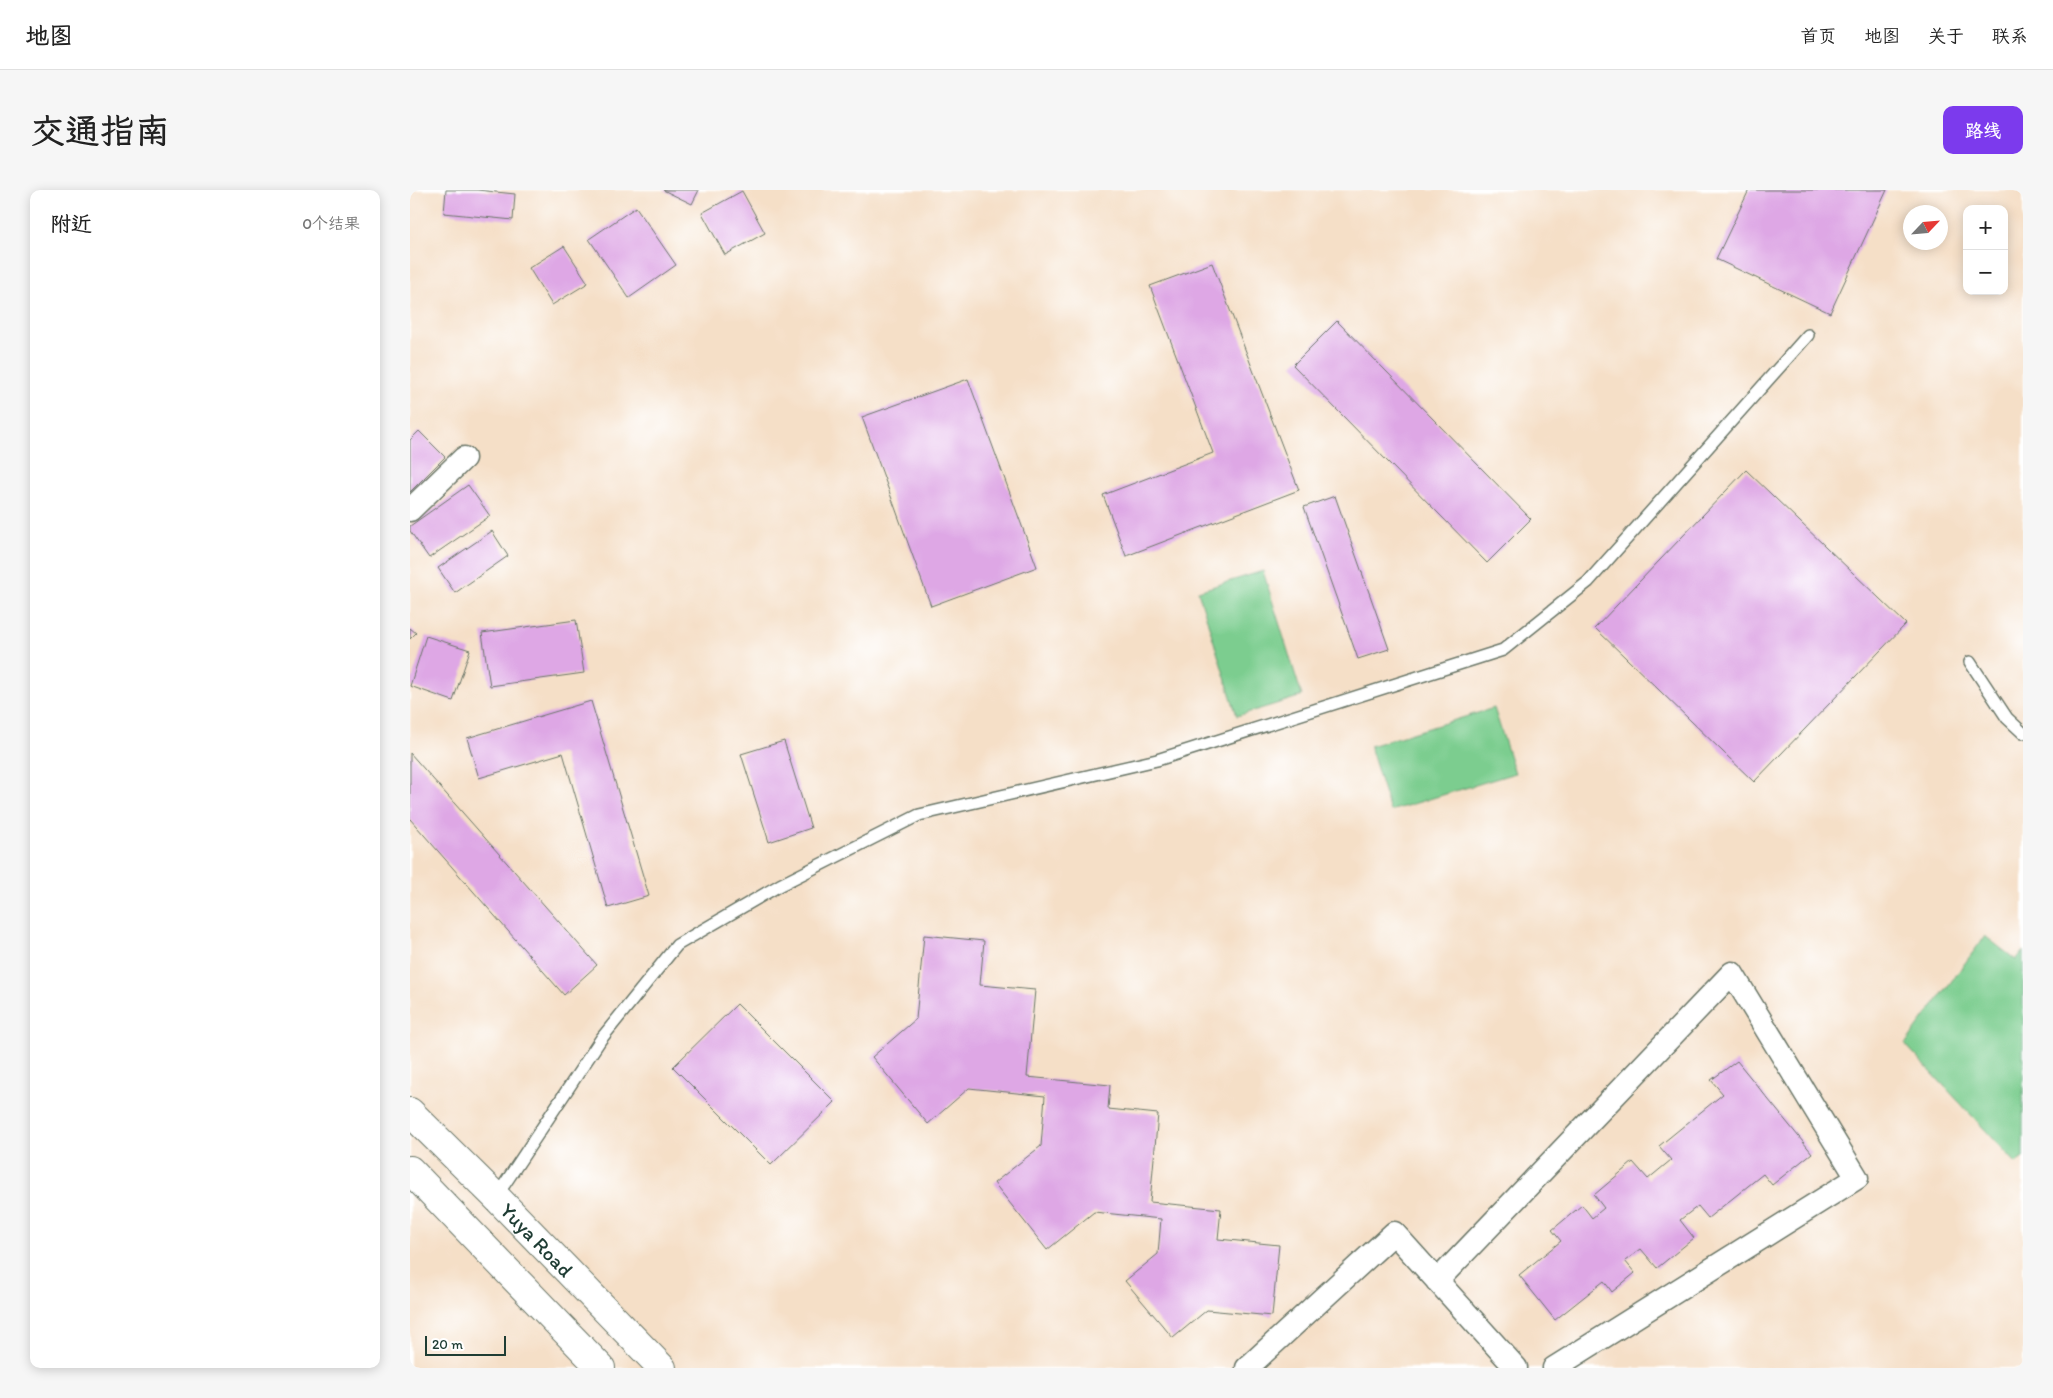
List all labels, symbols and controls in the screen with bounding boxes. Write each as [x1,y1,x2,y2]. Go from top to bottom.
text: 地图 [25,21,73,50]
text: 首页 [1800,25,1836,47]
text: 地图 [1864,25,1900,47]
text: 关于 [1928,25,1964,47]
text: 联系 [1992,25,2028,47]
button: 路线 [1943,106,2023,154]
text: 交通指南 [30,110,170,152]
north arrow [1903,205,1948,250]
map controls [1963,205,2008,295]
button: + [1963,205,2008,250]
text: 附近 [50,211,92,236]
text: 0个结果 [302,214,360,233]
button: − [1963,250,2008,295]
street label: Yuya Road [496,1197,579,1282]
scale bar [425,1333,506,1356]
text: 20 m [432,1336,463,1353]

